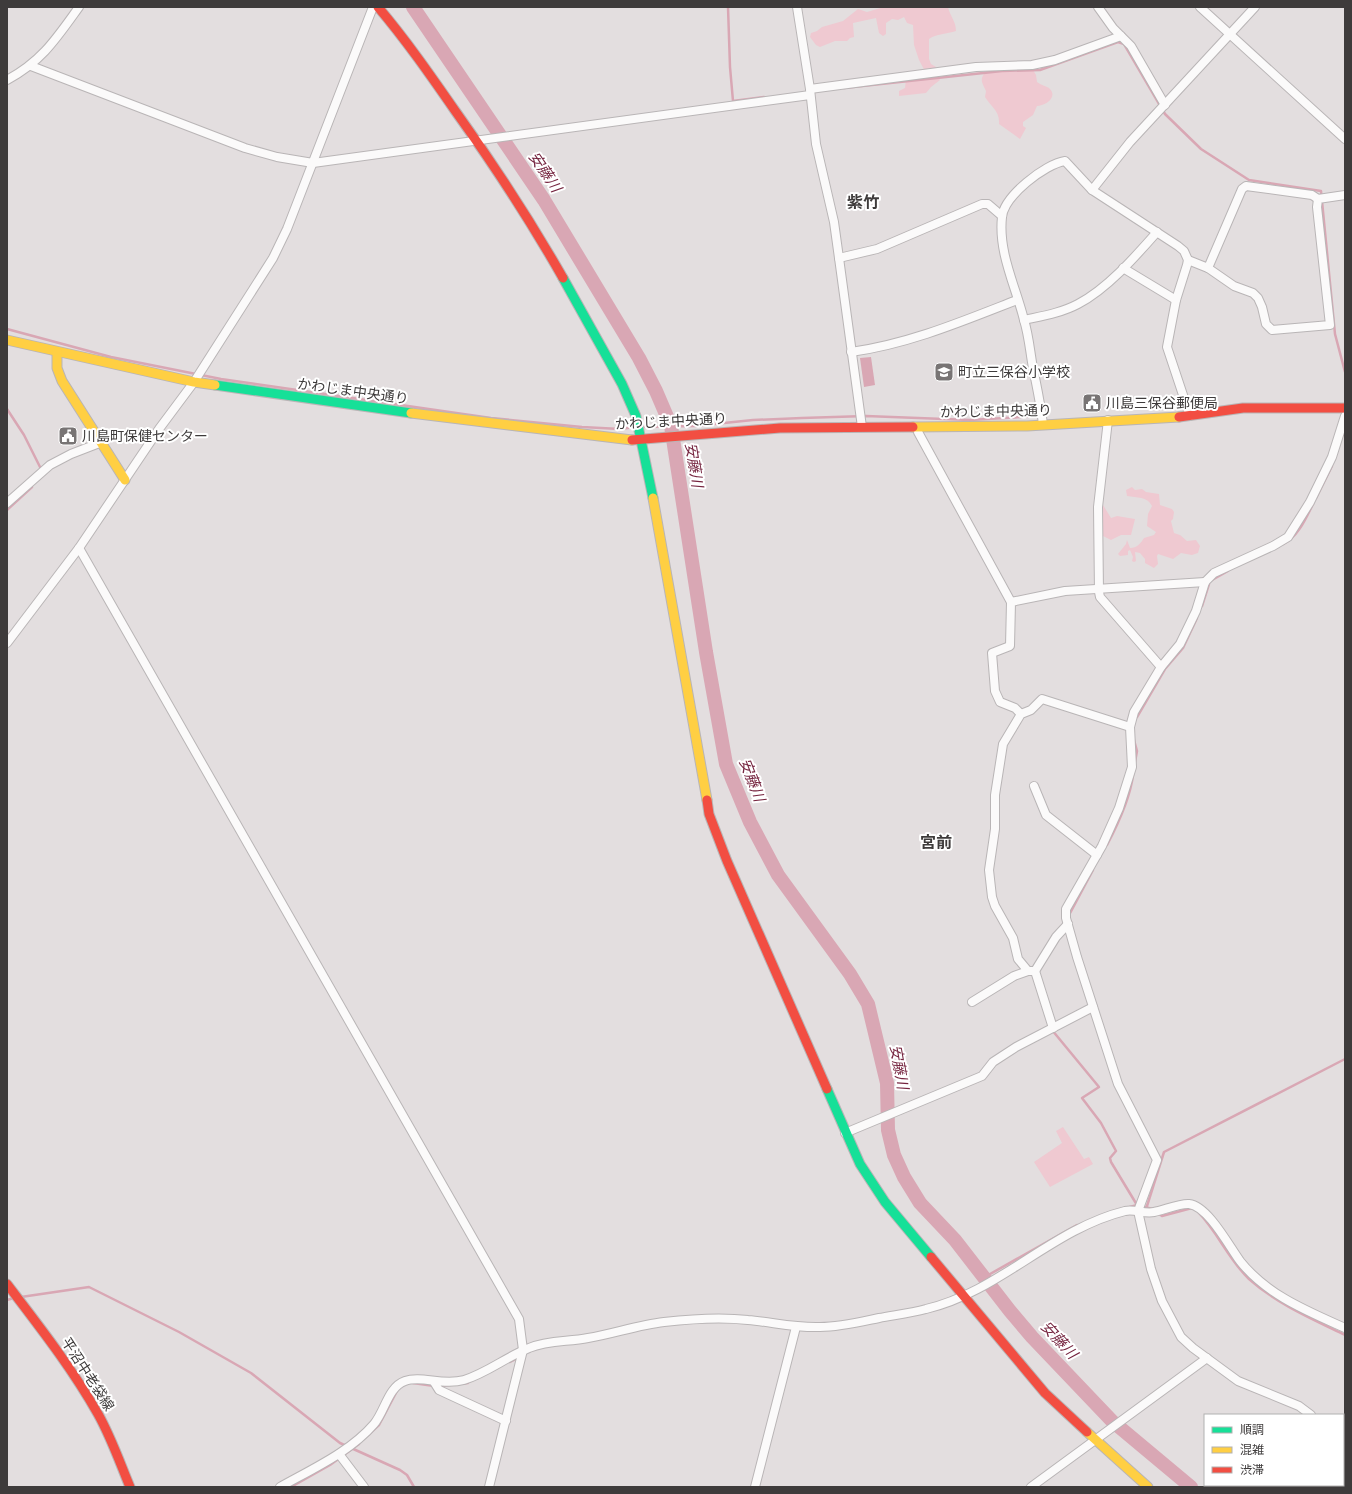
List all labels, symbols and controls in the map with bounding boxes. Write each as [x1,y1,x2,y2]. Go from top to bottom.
water label: 安藤川 [525,148,566,197]
district label: 紫竹 [847,193,879,212]
school or university icon: 町立三保谷小学校 [933,361,955,383]
place label: 町立三保谷小学校 [958,364,1070,381]
street label: かわじま中央通り [296,375,410,408]
public building icon: 川島三保谷郵便局 [1081,392,1103,414]
place label: 川島三保谷郵便局 [1106,395,1218,412]
street label: かわじま中央通り [940,402,1052,421]
street label: かわじま中央通り [615,410,727,433]
public building icon: 川島町保健センター [57,425,79,447]
place label: 川島町保健センター [82,428,208,445]
water label: 安藤川 [682,441,707,491]
water label: 安藤川 [736,756,769,806]
district label: 宮前 [920,833,952,852]
water label: 安藤川 [886,1043,912,1093]
water label: 安藤川 [1037,1317,1082,1364]
street label: 平沼中老袋線 [58,1334,118,1414]
legend [1204,1414,1344,1486]
text: 順調 [1240,1423,1264,1437]
text: 混雑 [1240,1443,1264,1457]
text: 渋滞 [1240,1463,1264,1477]

